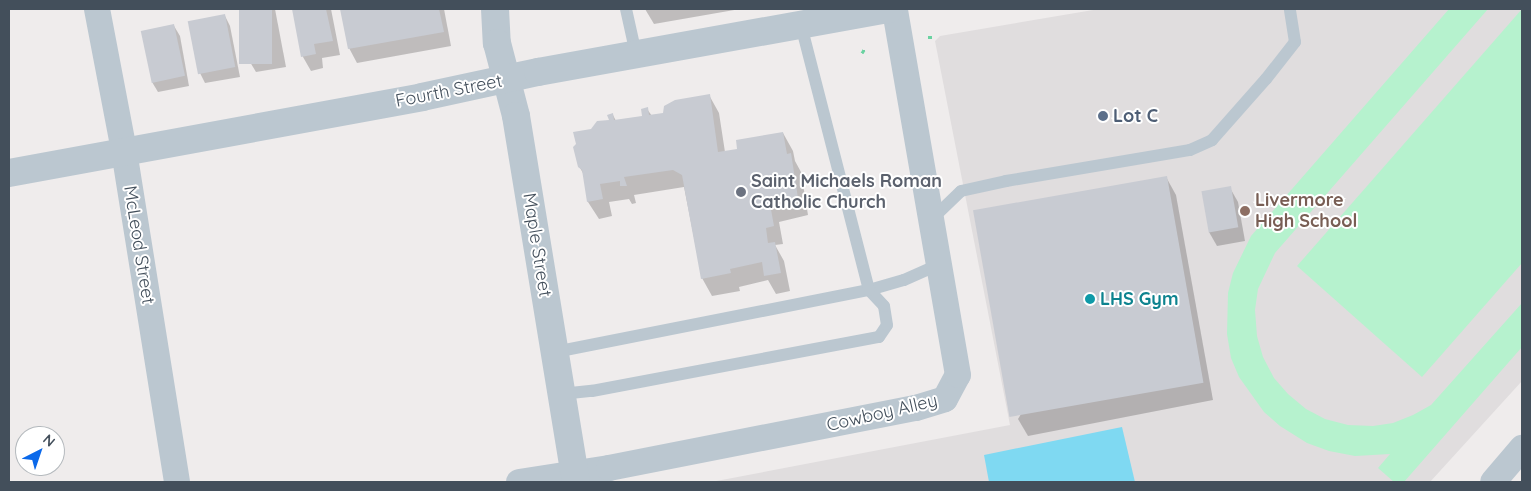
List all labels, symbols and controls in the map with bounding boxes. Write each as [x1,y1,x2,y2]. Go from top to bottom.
street label: Fourth Street [394,70,504,112]
place label: Lot C [1113,105,1158,127]
marker: Lot C [1097,110,1109,122]
place label: Saint Michaels Roman Catholic Church [751,171,942,213]
street label: McLeod Street [119,184,159,306]
marker: Saint Michaels Roman Catholic Church [735,186,747,198]
place label: Livermore High School [1255,190,1357,232]
street label: Maple Street [518,191,556,299]
marker: Livermore High School [1239,205,1251,217]
place label: LHS Gym [1100,288,1179,310]
marker: LHS Gym [1084,293,1096,305]
street label: Cowboy Alley [824,390,940,436]
north arrow [15,426,65,476]
text: N [39,430,59,451]

